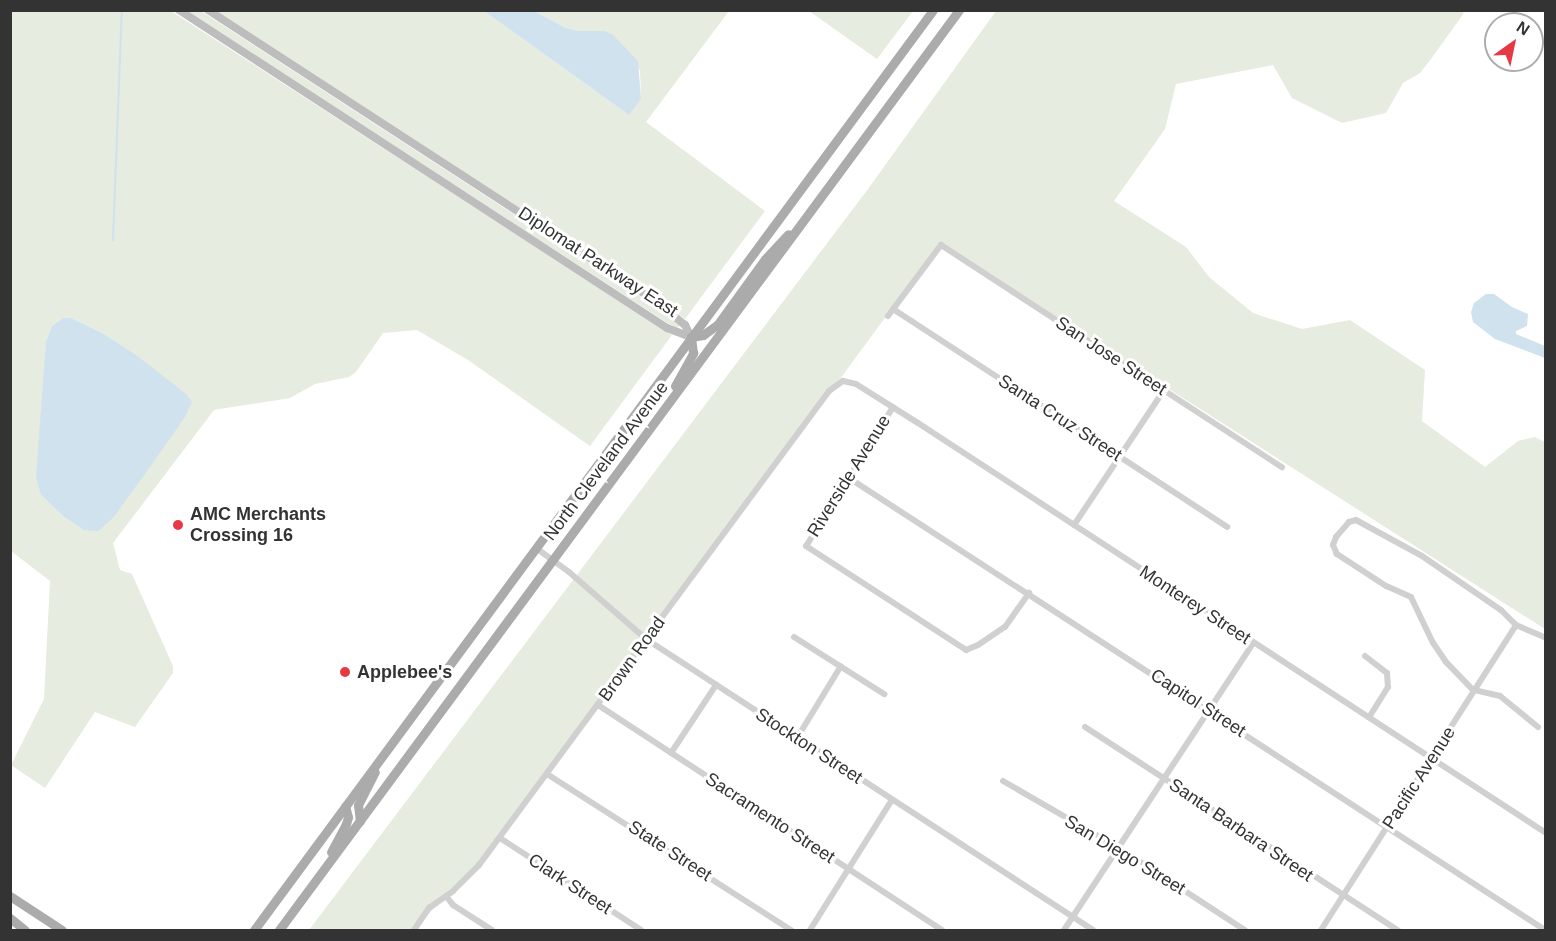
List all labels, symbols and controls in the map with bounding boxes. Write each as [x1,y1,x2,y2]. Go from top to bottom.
north arrow [1484,12,1544,72]
text: N [1514,18,1532,38]
street label: Diplomat Parkway East [514,202,682,322]
street label: San Jose Street [1051,312,1171,400]
street label: Santa Cruz Street [994,370,1126,466]
street label: North Cleveland Avenue [539,377,673,545]
street label: Riverside Avenue [803,411,895,541]
place label: AMC Merchants Crossing 16 [190,504,326,546]
marker: AMC Merchants Crossing 16 [171,518,185,532]
street label: Monterey Street [1135,561,1255,649]
street label: Brown Road [594,613,670,705]
place label: Applebee's [357,661,452,683]
street label: Capitol Street [1146,664,1250,742]
marker: Applebee's [338,665,352,679]
street label: Stockton Street [752,703,866,789]
street label: Pacific Avenue [1378,722,1460,834]
street label: Sacramento Street [701,768,839,868]
street label: Santa Barbara Street [1165,774,1317,886]
street label: San Diego Street [1061,810,1189,900]
street label: State Street [624,816,716,886]
street label: Clark Street [524,849,616,919]

